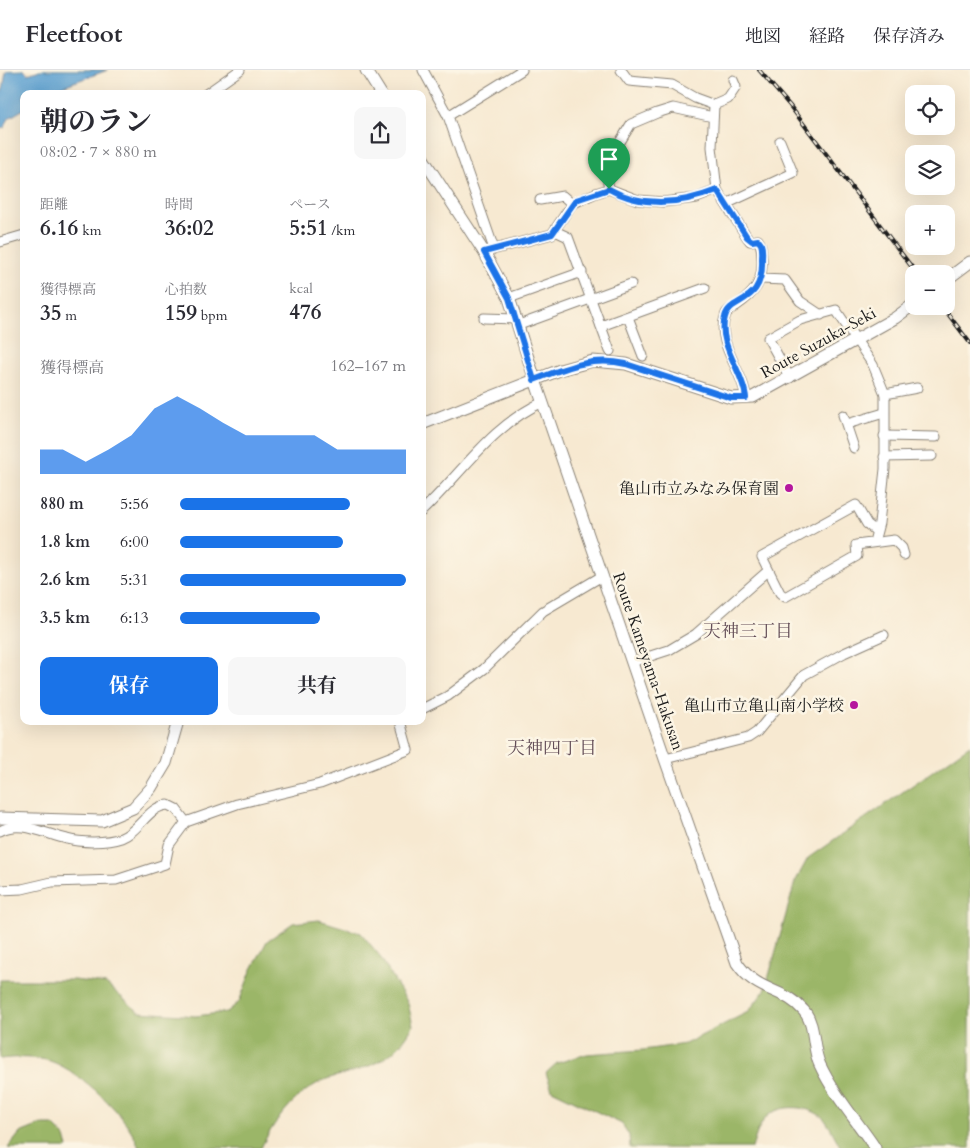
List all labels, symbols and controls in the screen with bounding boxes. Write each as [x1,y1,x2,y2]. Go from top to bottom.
text: Fleetfoot [25,18,122,51]
text: 地図 [745,24,781,49]
text: 経路 [809,24,845,49]
text: 保存済み [873,24,945,49]
map controls [905,85,955,315]
button: locate [905,85,955,135]
text: 朝のラン [40,103,152,141]
button: share [354,107,406,159]
pin [588,138,630,189]
text: 08:02 · 7 × 880 m [40,141,157,163]
icon: arrive [595,145,623,173]
button: layers [905,145,955,195]
text: 距離 [40,195,68,214]
text: 時間 [165,195,193,214]
text: ペース [289,195,331,214]
button: + [905,205,955,255]
text: 6.16 [40,214,78,243]
text: 36:02 [165,214,214,243]
text: 5:51 [289,214,328,243]
text: km [78,221,101,240]
text: /km [328,221,355,240]
button: − [905,265,955,315]
text: kcal [289,279,313,298]
text: 獲得標高 [40,280,96,299]
text: 心拍数 [165,280,207,299]
text: 476 [289,298,322,327]
text: 35 [40,299,62,328]
text: 159 [165,299,197,328]
street label: Route Suzuka-Seki [757,302,881,384]
text: m [62,306,77,325]
text: bpm [197,306,228,325]
text: 162–167 m [330,355,406,377]
text: 獲得標高 [40,357,104,379]
place label: 亀山市立みなみ保育園 [619,478,779,500]
marker: 亀山市立みなみ保育園 [783,482,795,494]
text: 880 m [40,493,84,515]
text: 5:56 [120,493,149,515]
text: 1.8 km [40,531,90,553]
text: 6:00 [120,531,149,553]
text: 2.6 km [40,569,90,591]
text: 5:31 [120,569,149,591]
street label: Route Kameyama-Hakusan [607,569,689,753]
text: 3.5 km [40,607,90,629]
text: 6:13 [120,607,149,629]
district label: 天神三丁目 [703,619,793,644]
button: 保存 [40,657,218,715]
button: 共有 [228,657,406,715]
place label: 亀山市立亀山南小学校 [684,695,844,717]
marker: 亀山市立亀山南小学校 [848,699,860,711]
district label: 天神四丁目 [507,736,597,761]

